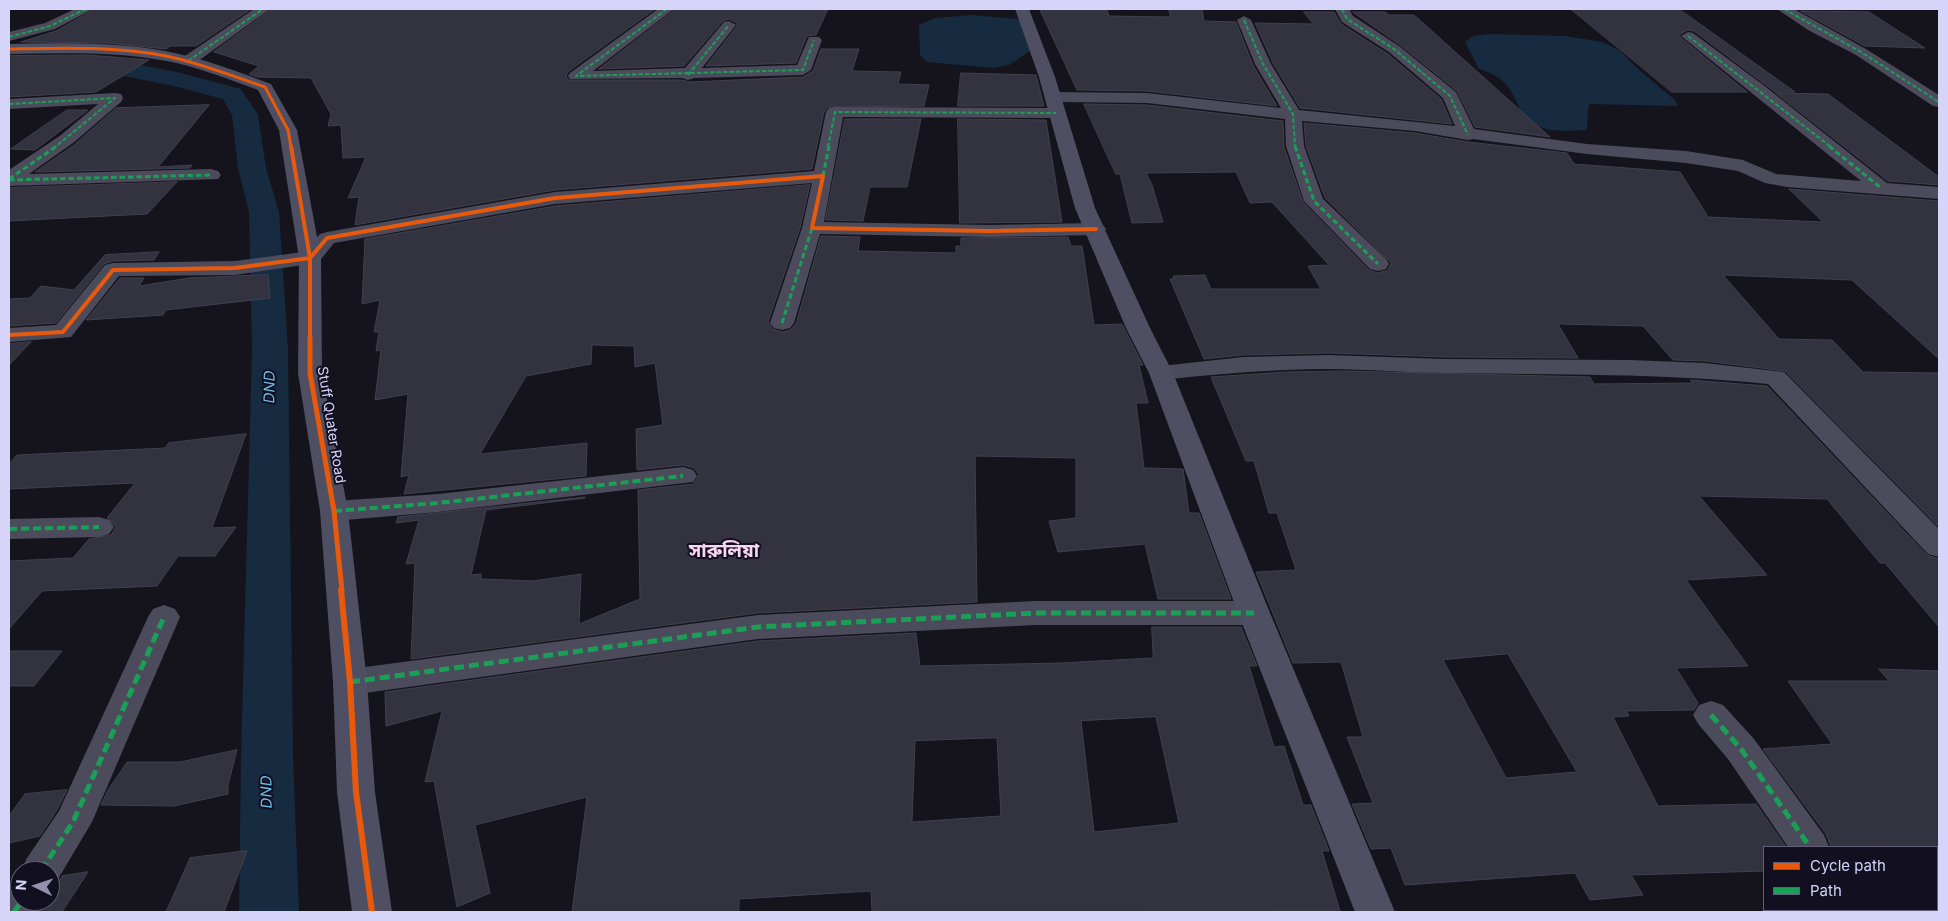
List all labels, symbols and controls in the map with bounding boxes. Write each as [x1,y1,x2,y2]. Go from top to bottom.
street label: Stuff Quater Road [313,365,349,485]
water label: DND [261,370,279,404]
district label: সারুলিয়া [689,540,759,562]
water label: DND [258,775,276,809]
legend [1763,846,1938,911]
text: Cycle path [1810,856,1886,875]
north arrow [10,861,60,911]
text: N [12,879,29,891]
text: Path [1810,881,1842,900]

